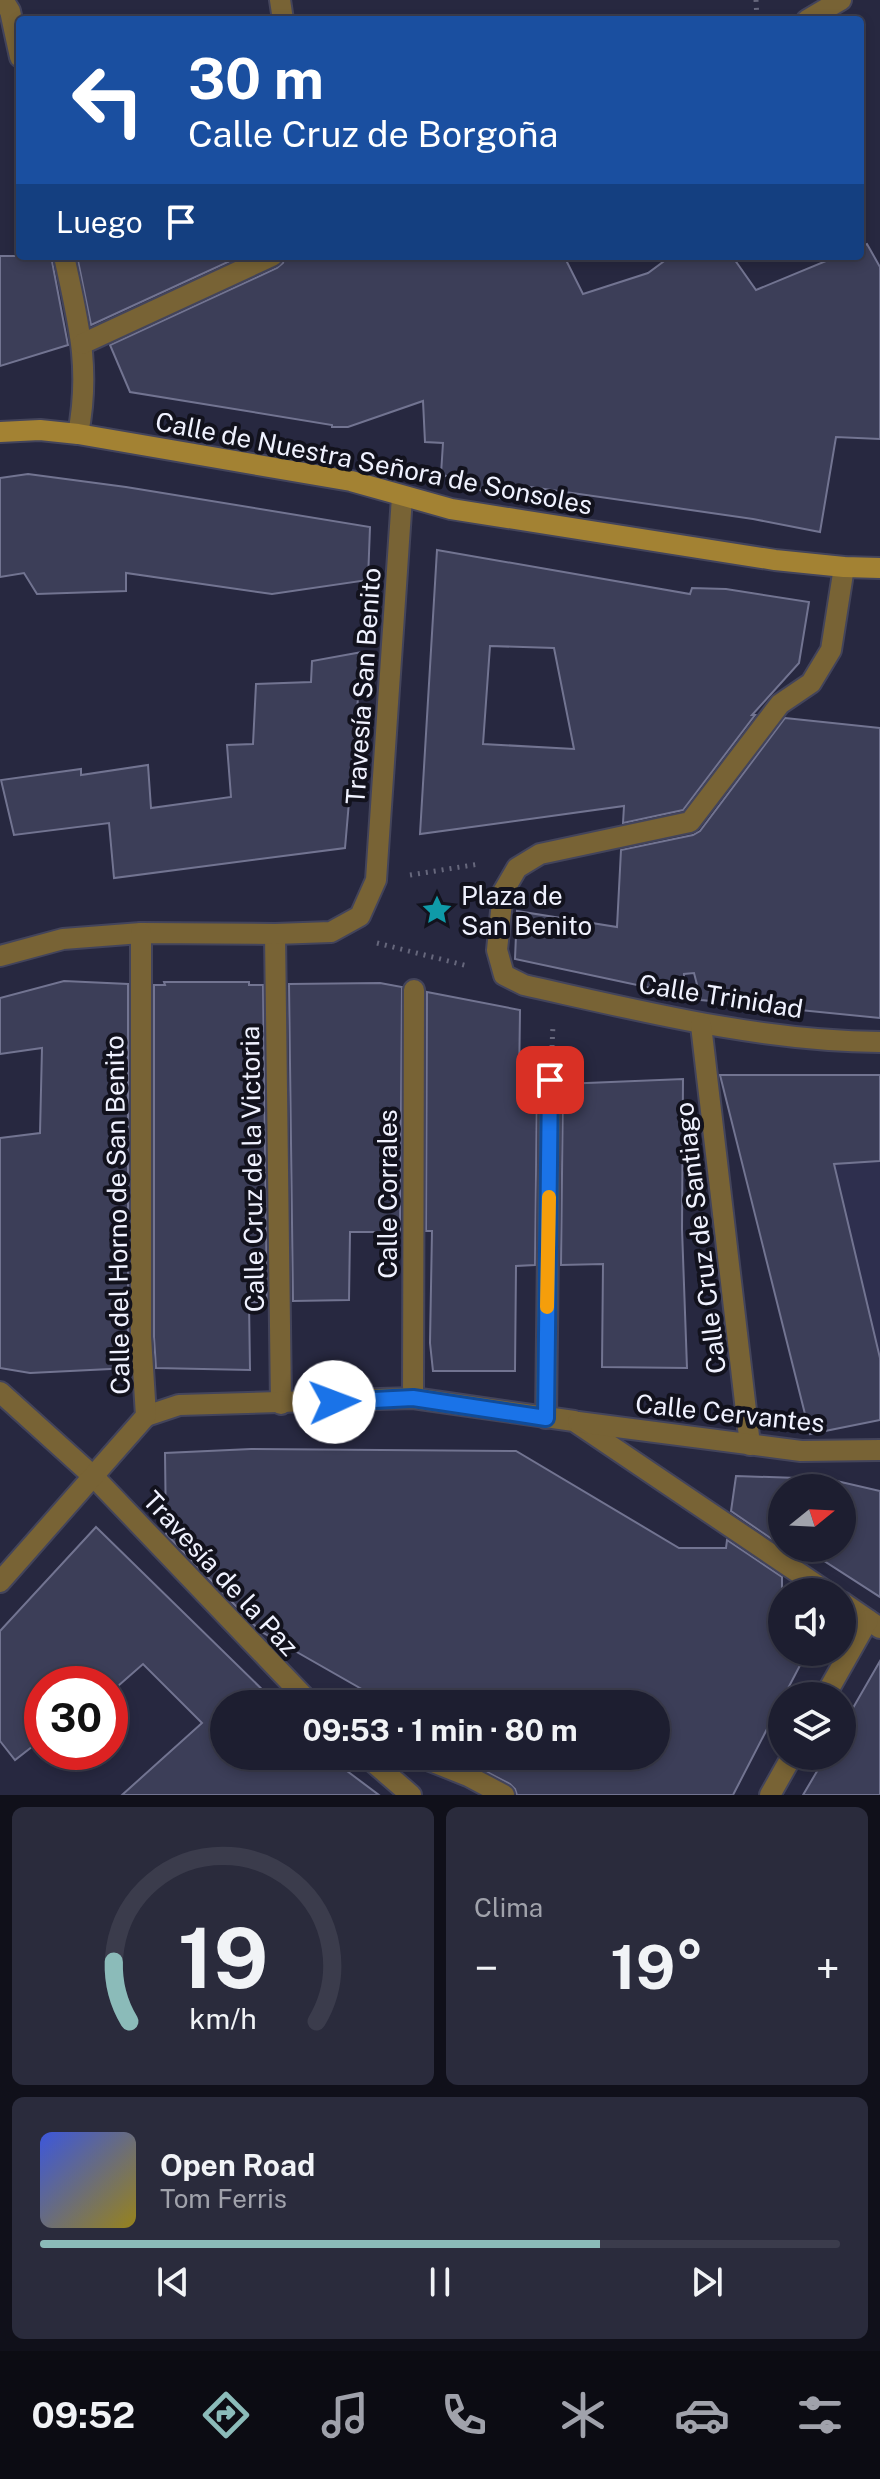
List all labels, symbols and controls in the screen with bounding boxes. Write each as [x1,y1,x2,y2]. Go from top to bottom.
text: 30 m [188,46,324,112]
icon: left [56,48,160,152]
text: Calle Cruz de Borgoña [188,113,558,155]
icon: arrive [159,200,203,244]
text: Luego [56,204,143,240]
street label: Calle de Nuestra Señora de Sonsoles [153,405,595,521]
street label: Travesía San Benito [339,567,387,805]
place label: Plaza de San Benito [461,880,592,941]
place icon: Plaza de San Benito [420,893,454,927]
street label: Calle Trinidad [637,968,805,1024]
street label: Calle Cruz de la Victoria [234,1026,270,1312]
street label: Calle del Horno de San Benito [98,1035,136,1395]
pin [516,1046,584,1114]
icon: arrive [528,1058,572,1102]
street label: Calle Cruz de Santiago [668,1101,732,1375]
street label: Calle Corrales [372,1109,403,1279]
position arrow [292,1360,376,1444]
street label: Calle Cervantes [634,1388,826,1438]
north arrow [768,1474,856,1562]
map controls [768,1474,856,1770]
street label: Travesía de la Paz [137,1484,305,1662]
button: sound [768,1578,856,1666]
speed limit sign: 30 [24,1666,128,1770]
button: layers [768,1682,856,1770]
text: 09:53 · 1 min · 80 m [302,1712,578,1748]
text: Clima [474,1892,543,1923]
text: 19 [178,1909,268,2007]
text: 19° [610,1932,704,2003]
text: − [474,1942,498,1994]
text: + [816,1942,840,1994]
text: km/h [189,2002,257,2035]
text: Open Road [160,2147,315,2183]
text: Tom Ferris [160,2183,287,2214]
icon: previous [151,2260,195,2304]
icon: pause [418,2260,462,2304]
icon: next [685,2260,729,2304]
icon: directions [198,2387,254,2443]
icon: music [317,2387,373,2443]
icon: phone [436,2387,492,2443]
icon: climate [555,2387,611,2443]
icon: car [674,2387,730,2443]
icon: filters [792,2387,848,2443]
text: 09:52 [31,2394,135,2436]

